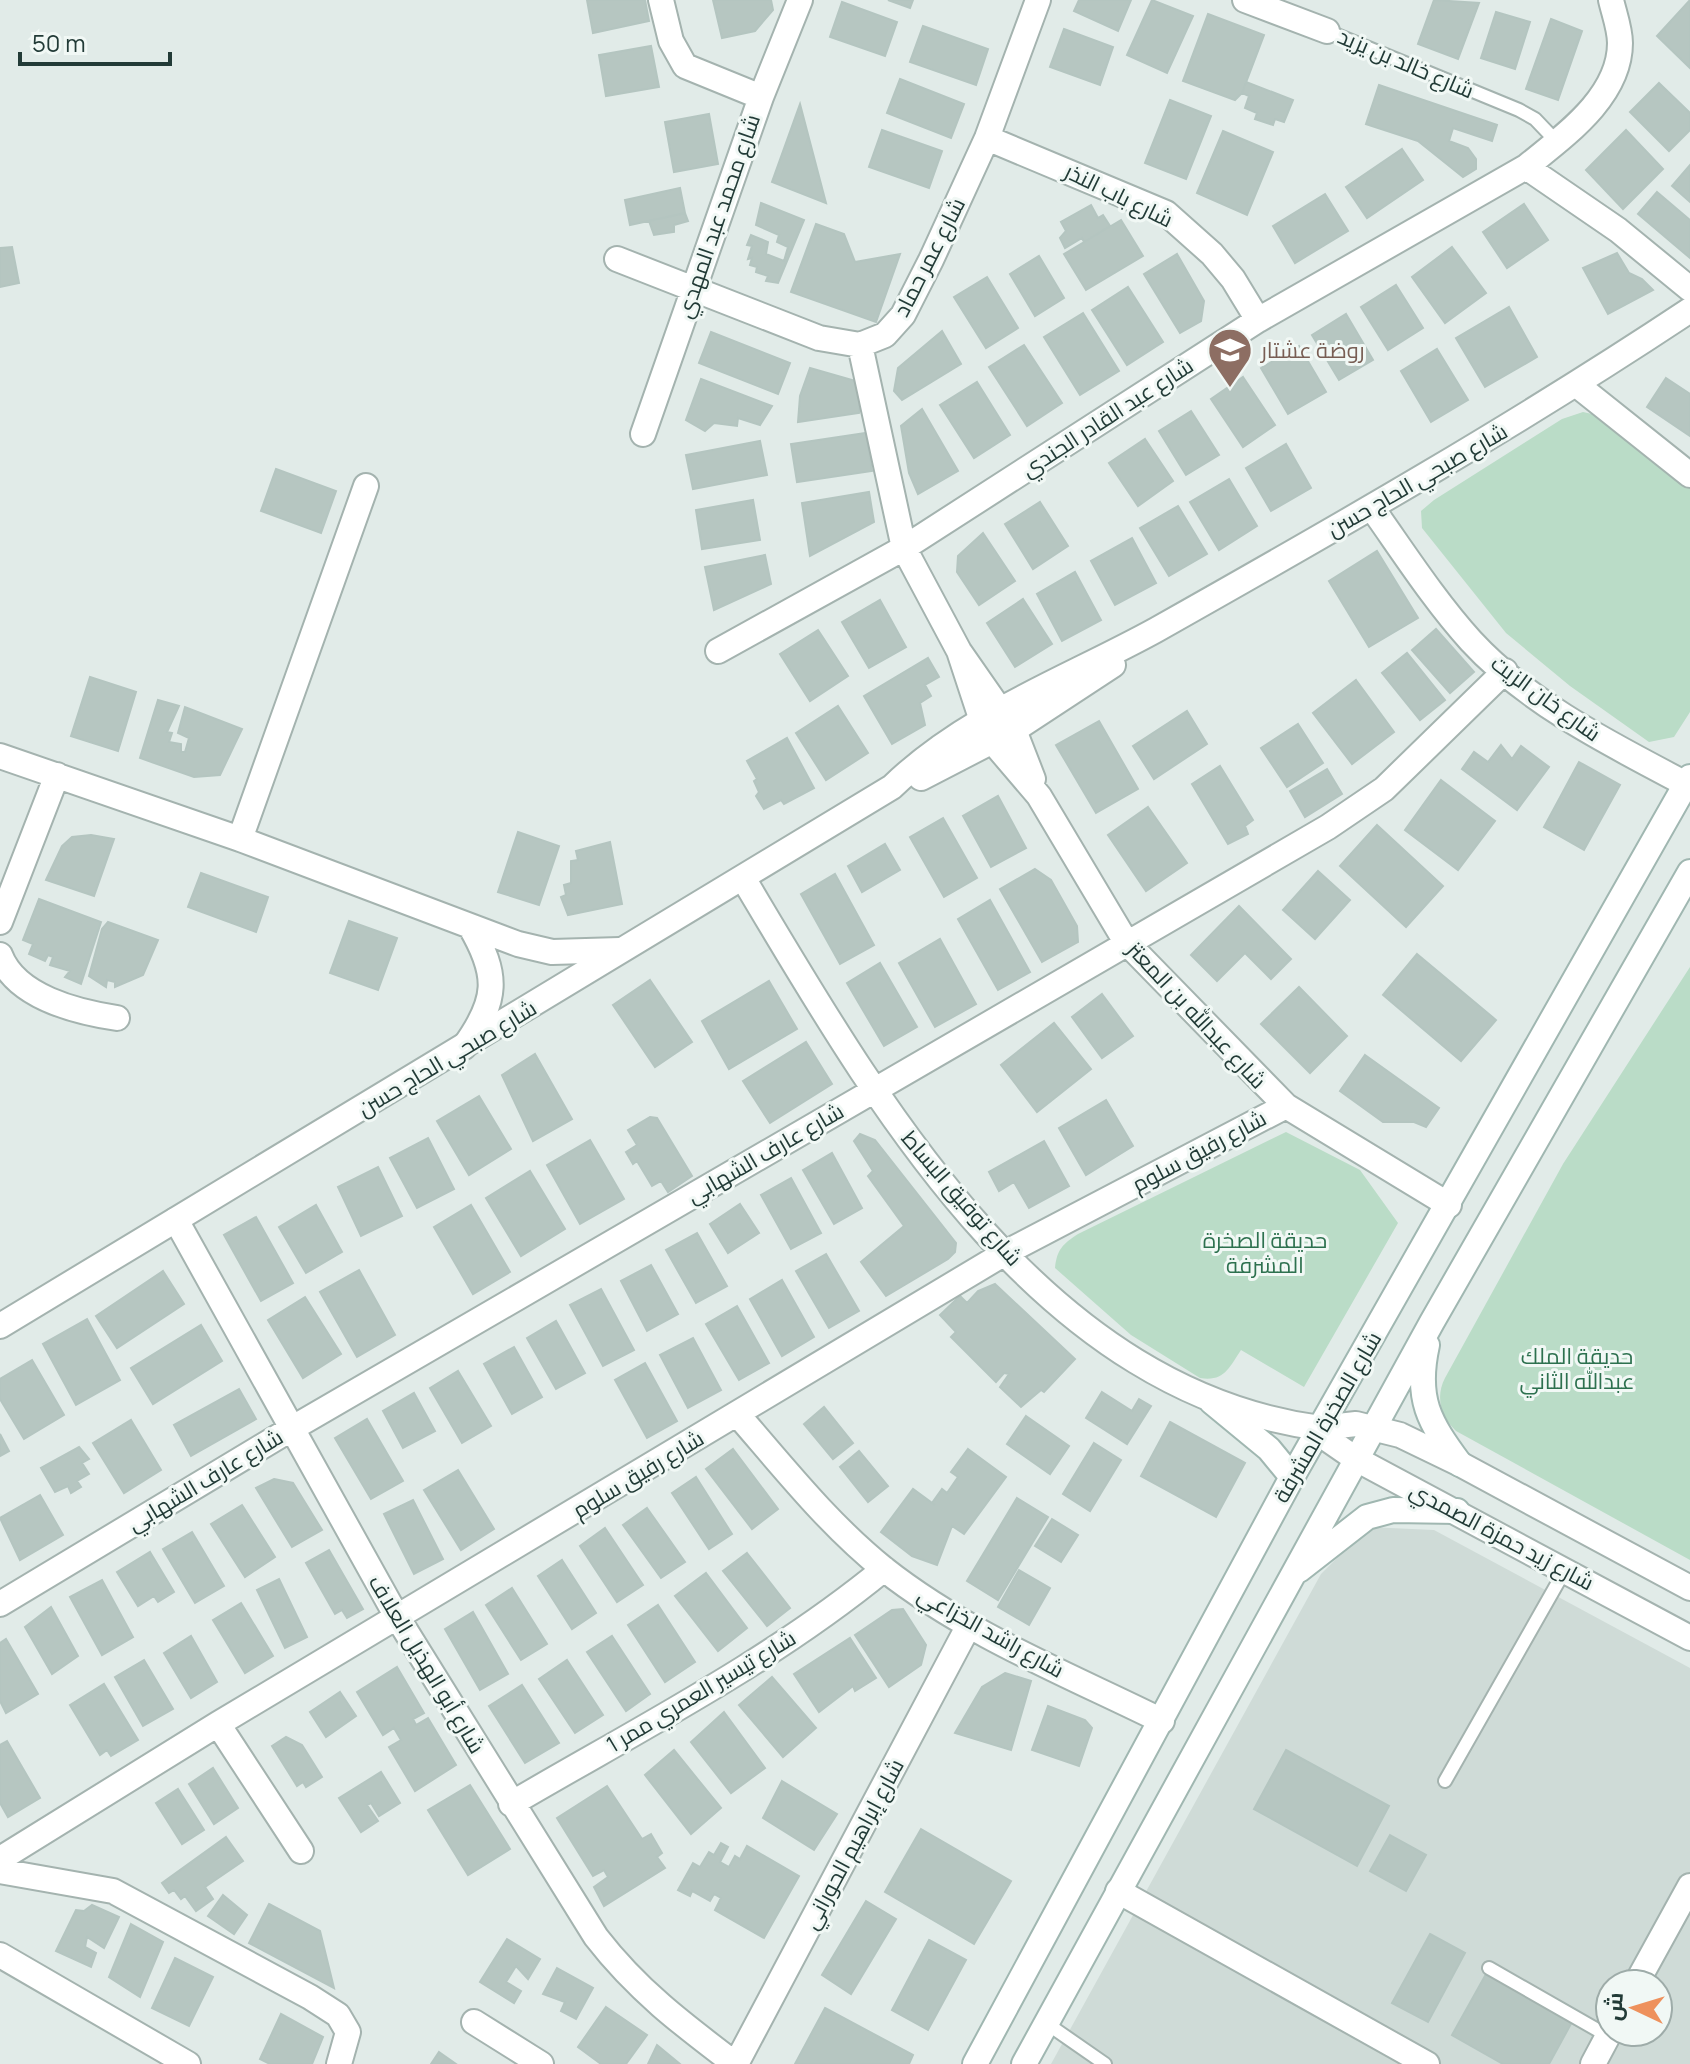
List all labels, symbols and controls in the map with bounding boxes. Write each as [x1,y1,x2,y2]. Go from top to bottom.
scale bar [20,16,170,66]
street label: شارع خالد بن يزيد [1333,21,1479,105]
text: 50 m [32,26,86,59]
street label: شارع محمد عبد المهدي [669,110,769,323]
street label: شارع باب النذر [1058,155,1178,234]
street label: شارع عمر حماد [886,192,972,322]
school or university icon: روضة عشتار [1206,326,1254,389]
place label: روضة عشتار [1259,335,1365,365]
street label: شارع عبد القادر الجندي [1015,350,1200,486]
street label: شارع صبحي الحاج حسن [1321,416,1514,546]
street label: شارع خان الزيت [1485,648,1607,748]
street label: شارع عبدالله بن المعتز [1119,933,1273,1095]
street label: شارع صبحي الحاج حسن [352,993,543,1125]
street label: شارع عارف الشهابي [681,1096,850,1212]
street label: شارع رفيق سلوم [1127,1103,1272,1200]
street label: شارع توفيق البساط [895,1124,1029,1272]
park label: حديقة الصخرة المشرفة [1203,1225,1327,1280]
street label: شارع الصخرة المشرفة [1266,1326,1388,1508]
park label: حديقة الملك عبدالله الثاني [1519,1341,1635,1398]
street label: شارع عارف الشهابي [122,1422,289,1540]
street label: شارع رفيق سلوم [567,1423,710,1526]
street label: شارع زيد حمزة الصمدي [1404,1475,1599,1599]
street label: شارع أبو الهذيل العلاف [362,1569,492,1759]
street label: شارع راشد الخزاعي [911,1579,1070,1686]
street label: شارع تيسير العمري ممر 1 [601,1623,802,1761]
street label: شارع إبراهيم الحوراني [795,1753,912,1936]
north arrow [1594,1968,1674,2048]
text: ش [1598,1991,1630,2022]

